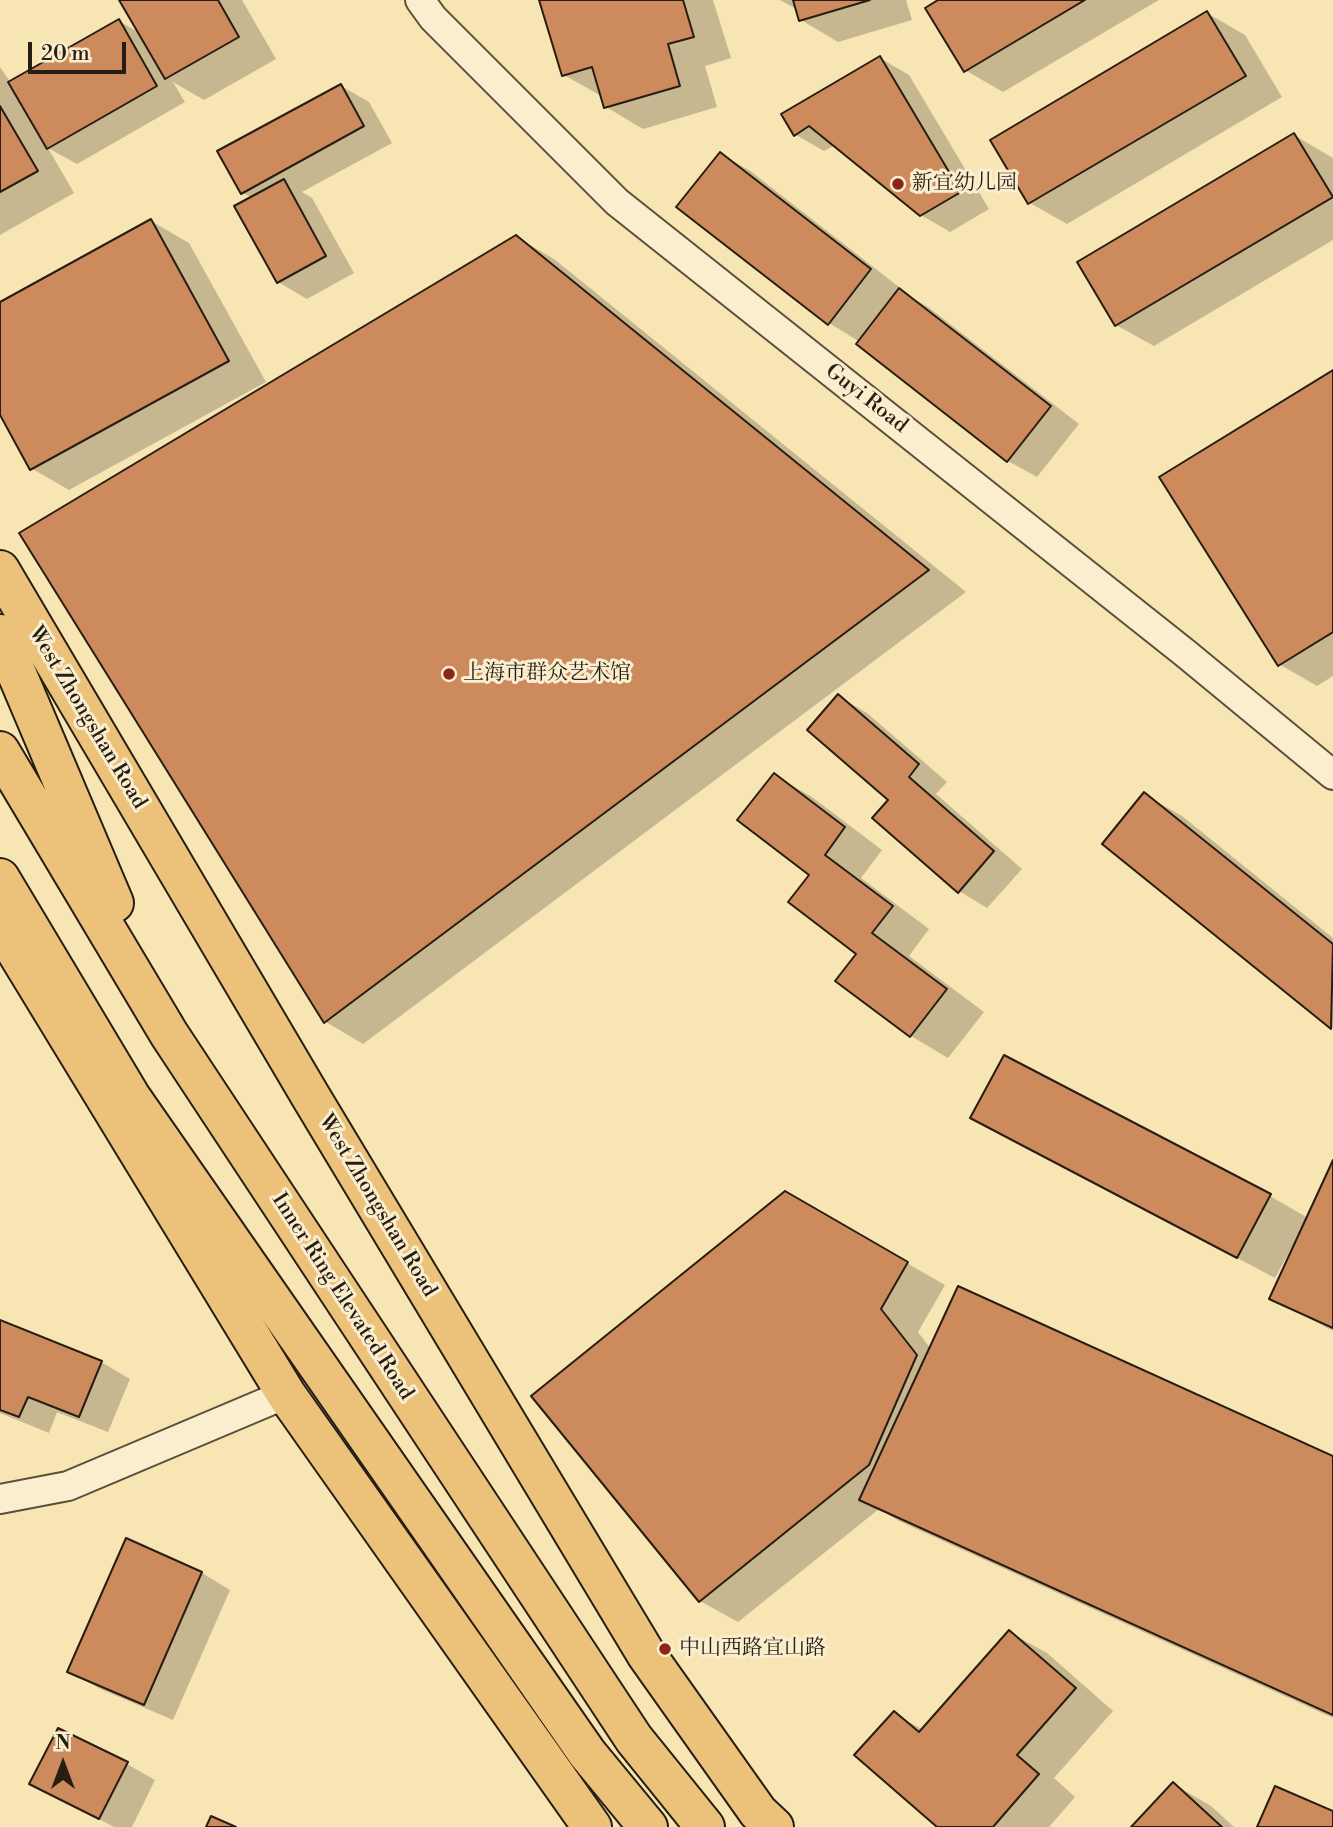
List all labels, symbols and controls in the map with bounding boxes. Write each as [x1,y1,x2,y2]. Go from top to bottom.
scale bar [32,28,130,72]
text: 20 m [41,41,90,67]
place label: 新宜幼儿园 [912,171,1017,197]
marker: 新宜幼儿园 [890,176,906,192]
street label: Guyi Road [820,359,912,439]
street label: West Zhongshan Road [22,622,152,814]
place label: 上海市群众艺术馆 [463,661,631,687]
marker: 上海市群众艺术馆 [441,666,457,682]
street label: West Zhongshan Road [312,1110,442,1302]
street label: Inner Ring Elevated Road [266,1189,418,1405]
place label: 中山西路宜山路 [679,1636,826,1662]
marker: 中山西路宜山路 [657,1641,673,1657]
north arrow [28,1729,98,1799]
text: N [55,1731,71,1755]

